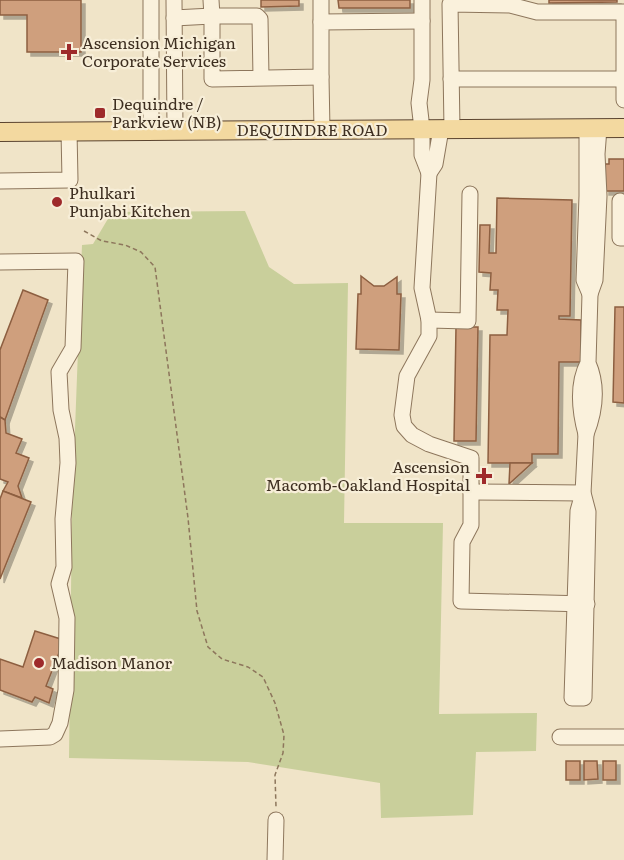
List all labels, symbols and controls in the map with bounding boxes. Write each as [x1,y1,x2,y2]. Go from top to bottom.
place label: Ascension Michigan Corporate Services [82,30,236,72]
marker: Ascension Michigan Corporate Services [60,43,78,61]
place label: Dequindre / Parkview (NB) [112,91,221,133]
marker: Dequindre / Parkview (NB) [93,106,107,120]
street label: DEQUINDRE ROAD [236,117,388,141]
place label: Phulkari Punjabi Kitchen [69,180,191,222]
marker: Phulkari Punjabi Kitchen [50,195,64,209]
place label: Ascension Macomb-Oakland Hospital [266,454,470,496]
marker: Ascension Macomb-Oakland Hospital [475,467,493,485]
place label: Madison Manor [51,650,173,674]
marker: Madison Manor [32,656,46,670]

